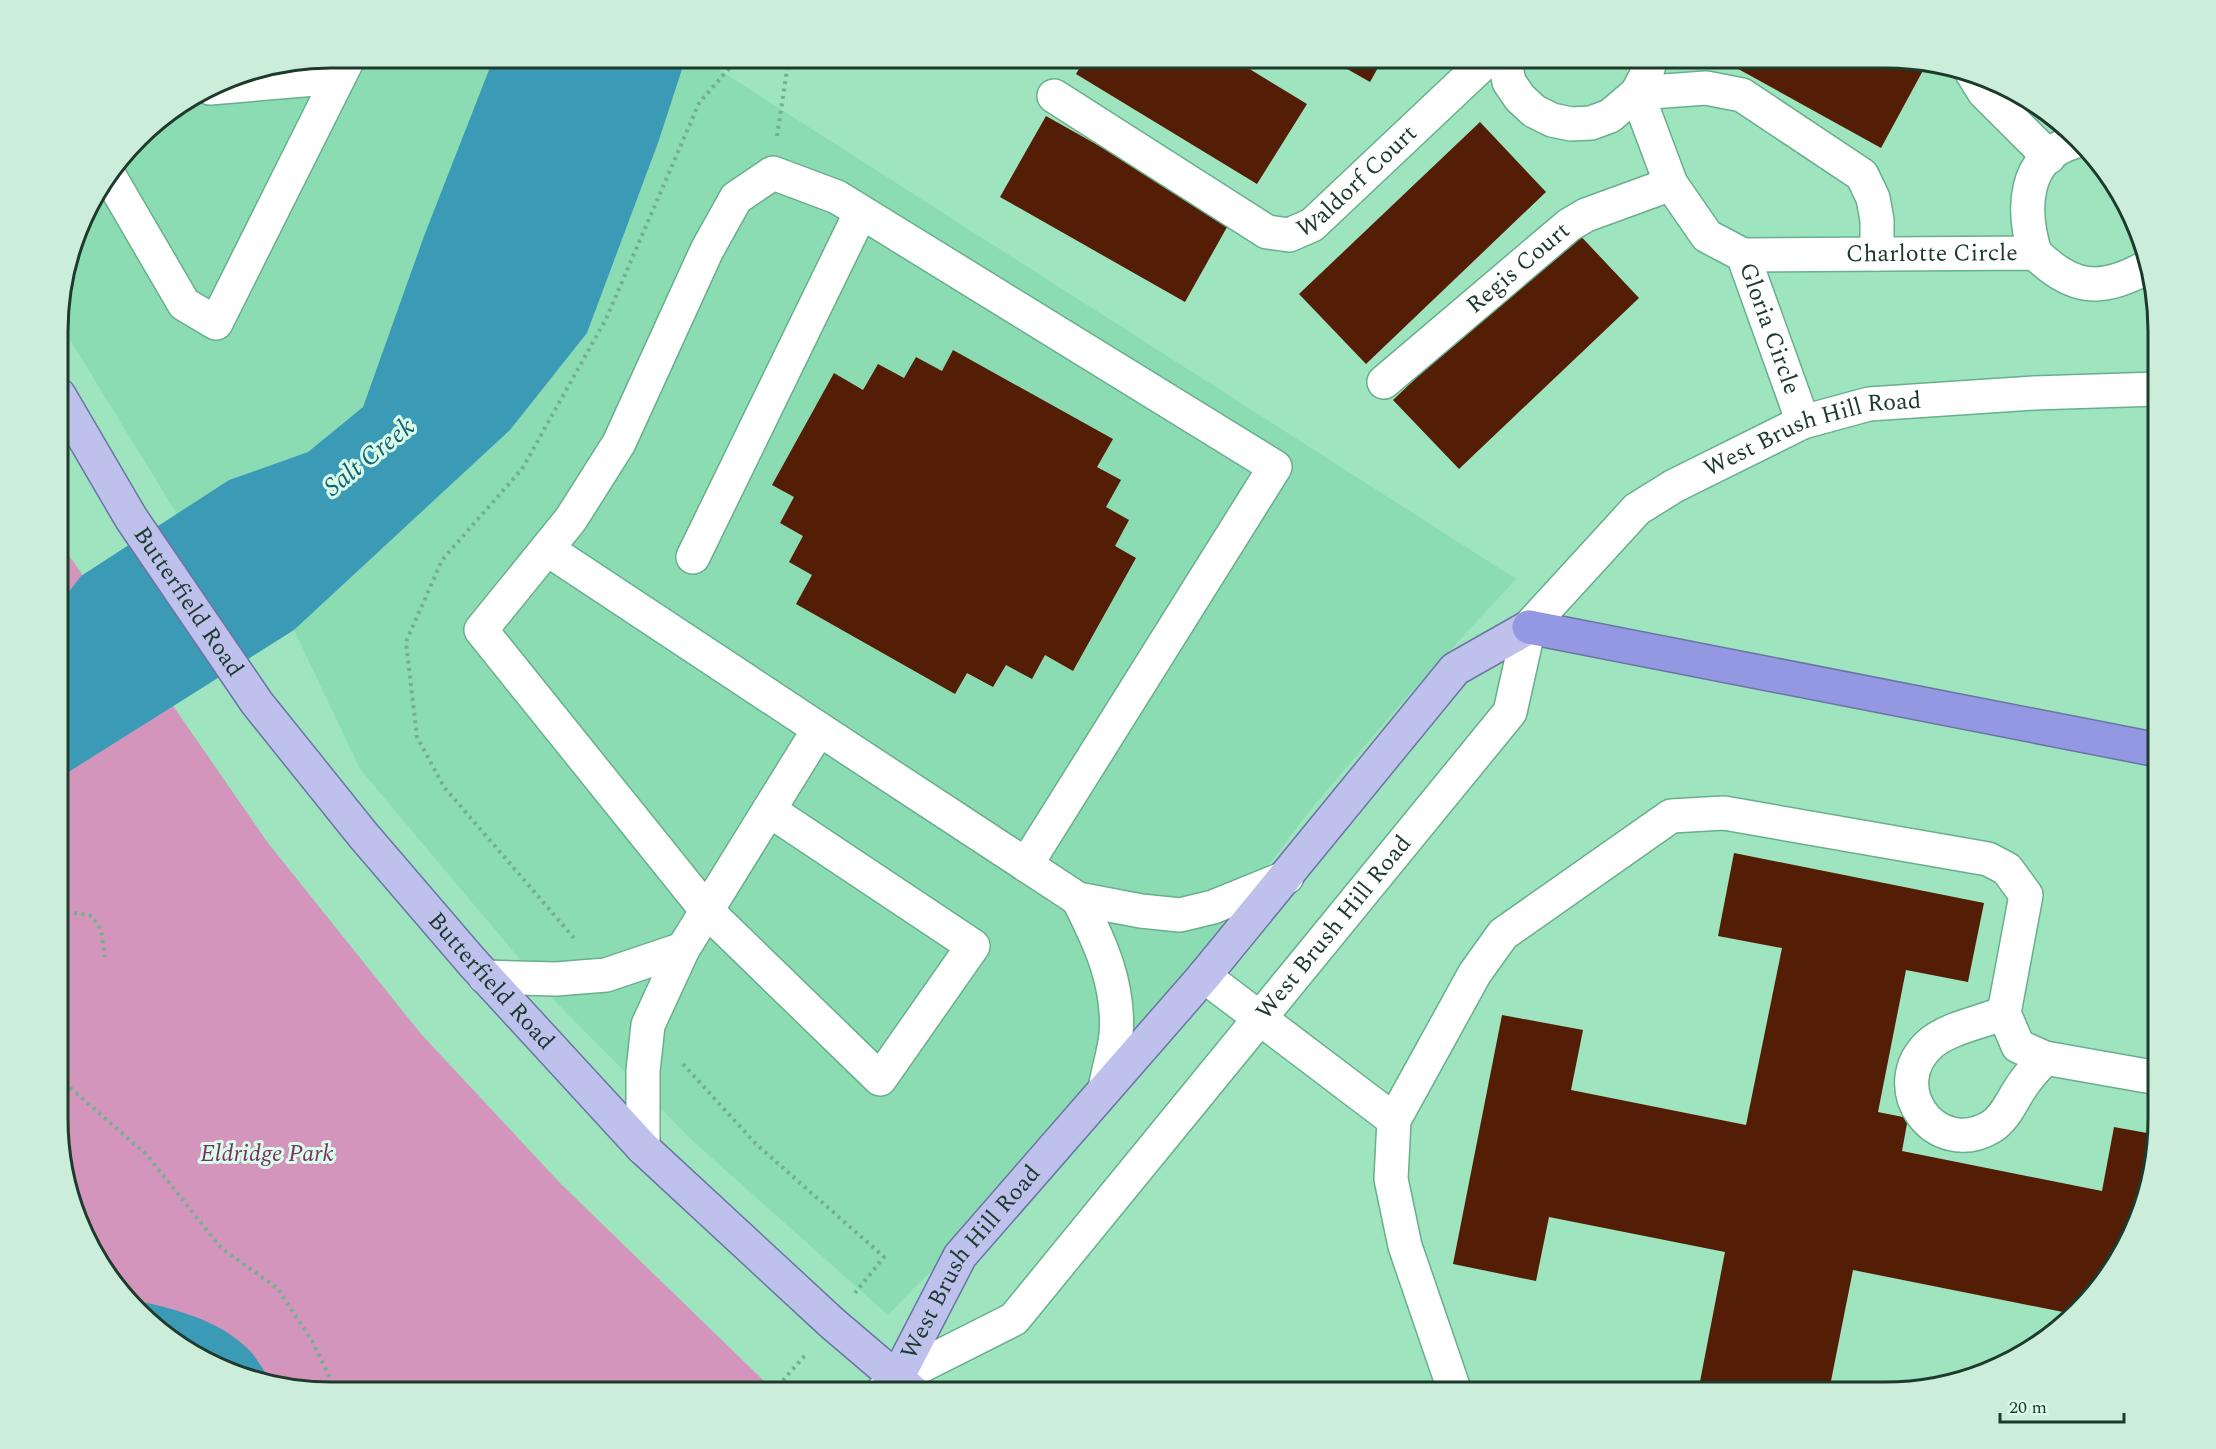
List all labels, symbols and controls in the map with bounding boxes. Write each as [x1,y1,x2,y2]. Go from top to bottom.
street label: Waldorf Court [1291,116,1425,248]
street label: Regis Court [1458,213,1578,323]
street label: Charlotte Circle [1846,235,2018,272]
street label: Gloria Circle [1729,257,1810,399]
street label: West Brush Hill Road [1697,383,1922,487]
water label: Salt Creek [315,408,423,506]
street label: Butterfield Road [124,519,252,685]
street label: West Brush Hill Road [1247,827,1420,1028]
street label: Butterfield Road [419,904,563,1059]
park label: Eldridge Park [200,1136,334,1172]
street label: West Brush Hill Road [892,1157,1049,1366]
scale bar [2000,1386,2124,1424]
text: 20 m [2009,1394,2047,1421]

